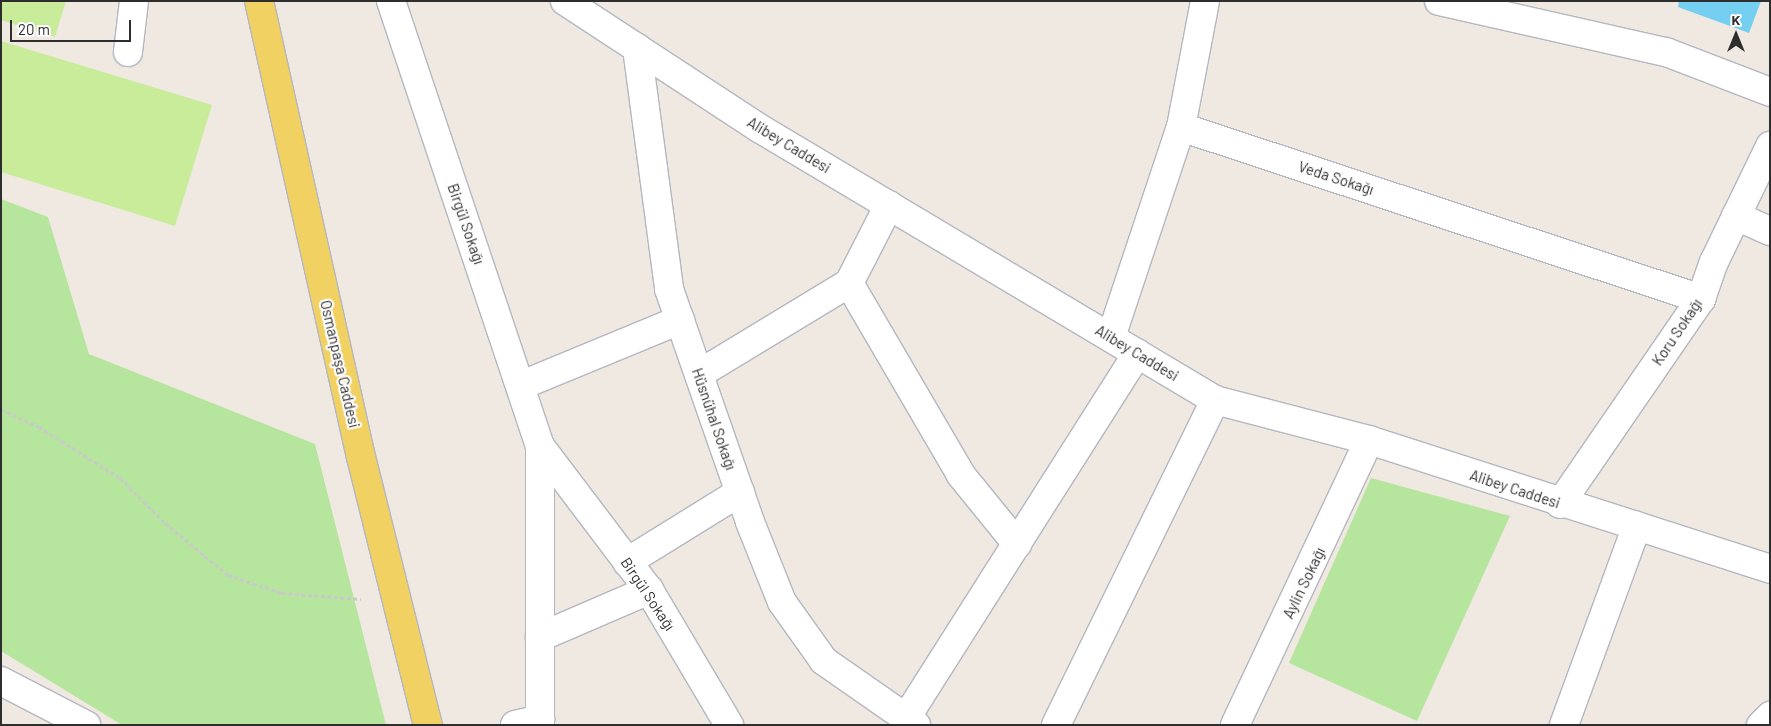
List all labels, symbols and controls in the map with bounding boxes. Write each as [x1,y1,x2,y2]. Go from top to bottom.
scale bar [12,10,134,42]
north arrow [1711,10,1761,60]
text: K [1732,11,1740,28]
text: 20 m [18,20,50,38]
street label: Alibey Caddesi [744,113,834,177]
street label: Veda Sokağı [1296,157,1376,199]
street label: Birgül Sokağı [444,181,488,267]
street label: Koru Sokağı [1648,295,1706,369]
street label: Osmanpaşa Caddesi [317,298,363,430]
street label: Alibey Caddesi [1092,321,1182,385]
street label: Hüsnühal Sokağı [688,366,740,472]
street label: Alibey Caddesi [1467,466,1563,512]
street label: Aylin Sokağı [1279,544,1329,622]
street label: Birgül Sokağı [617,554,679,634]

